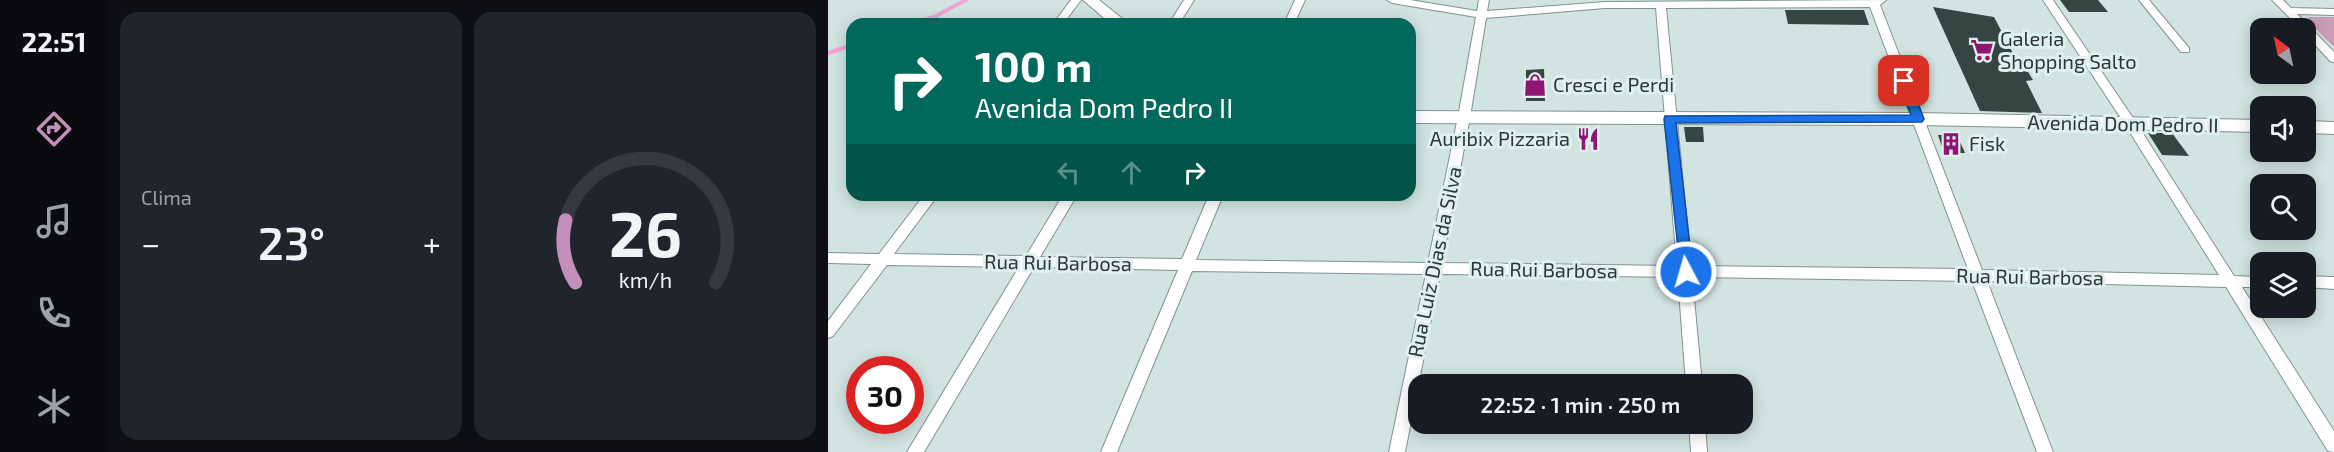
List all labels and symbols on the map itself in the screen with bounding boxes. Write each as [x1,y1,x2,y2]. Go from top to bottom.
north arrow [2250,18,2316,84]
place label: Galeria Shopping Salto [2000,26,2137,73]
supermarket icon: Galeria Shopping Salto [1969,37,1995,63]
pin [1878,55,1929,106]
shop icon: Cresci e Perdi [1522,72,1548,98]
place label: Cresci e Perdi [1553,72,1674,96]
street label: Avenida Dom Pedro II [2027,109,2219,137]
place label: Auribix Pizzaria [1430,126,1570,150]
restaurant icon: Auribix Pizzaria [1575,126,1601,152]
building icon: Fisk [1938,131,1964,157]
place label: Fisk [1969,131,2005,155]
street label: Rua Luiz Dias da Silva [1402,164,1466,359]
position arrow [1654,240,1718,304]
street label: Rua Rui Barbosa [984,249,1132,275]
street label: Rua Rui Barbosa [1470,256,1618,282]
street label: Rua Rui Barbosa [1956,263,2104,289]
speed limit sign: 30 [846,356,924,434]

